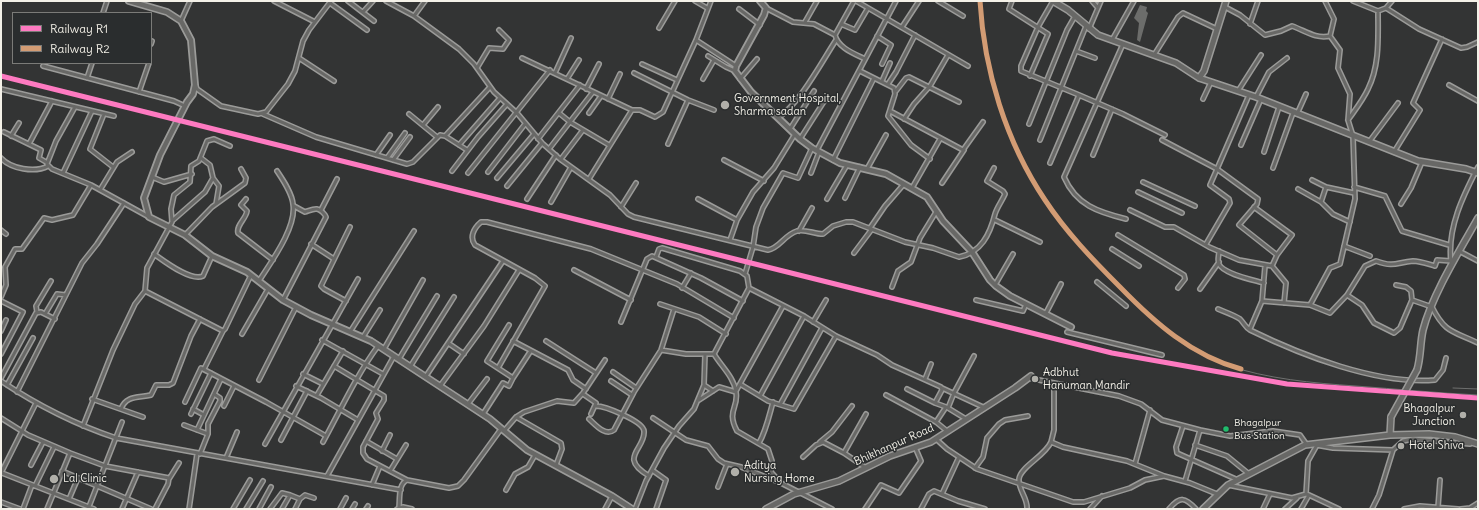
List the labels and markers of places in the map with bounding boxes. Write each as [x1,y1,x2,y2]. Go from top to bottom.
place label: Government Hospital, Sharma sadan [734,92,841,118]
marker: Government Hospital, Sharma sadan [719,99,731,111]
place label: Adbhut Hanuman Mandir [1043,366,1130,392]
marker: Adbhut Hanuman Mandir [1030,374,1040,384]
place label: Bhagalpur Junction [1403,402,1455,428]
marker: Bhagalpur Junction [1458,410,1468,420]
place label: Bhagalpur Bus Station [1234,417,1285,440]
marker: Bhagalpur Bus Station [1221,424,1231,434]
place label: Hotel Shiva [1409,439,1464,453]
marker: Hotel Shiva [1396,441,1406,451]
place label: Aditya Nursing Home [744,459,815,485]
marker: Aditya Nursing Home [729,466,741,478]
place label: Lal Clinic [63,472,107,486]
marker: Lal Clinic [48,473,60,485]

